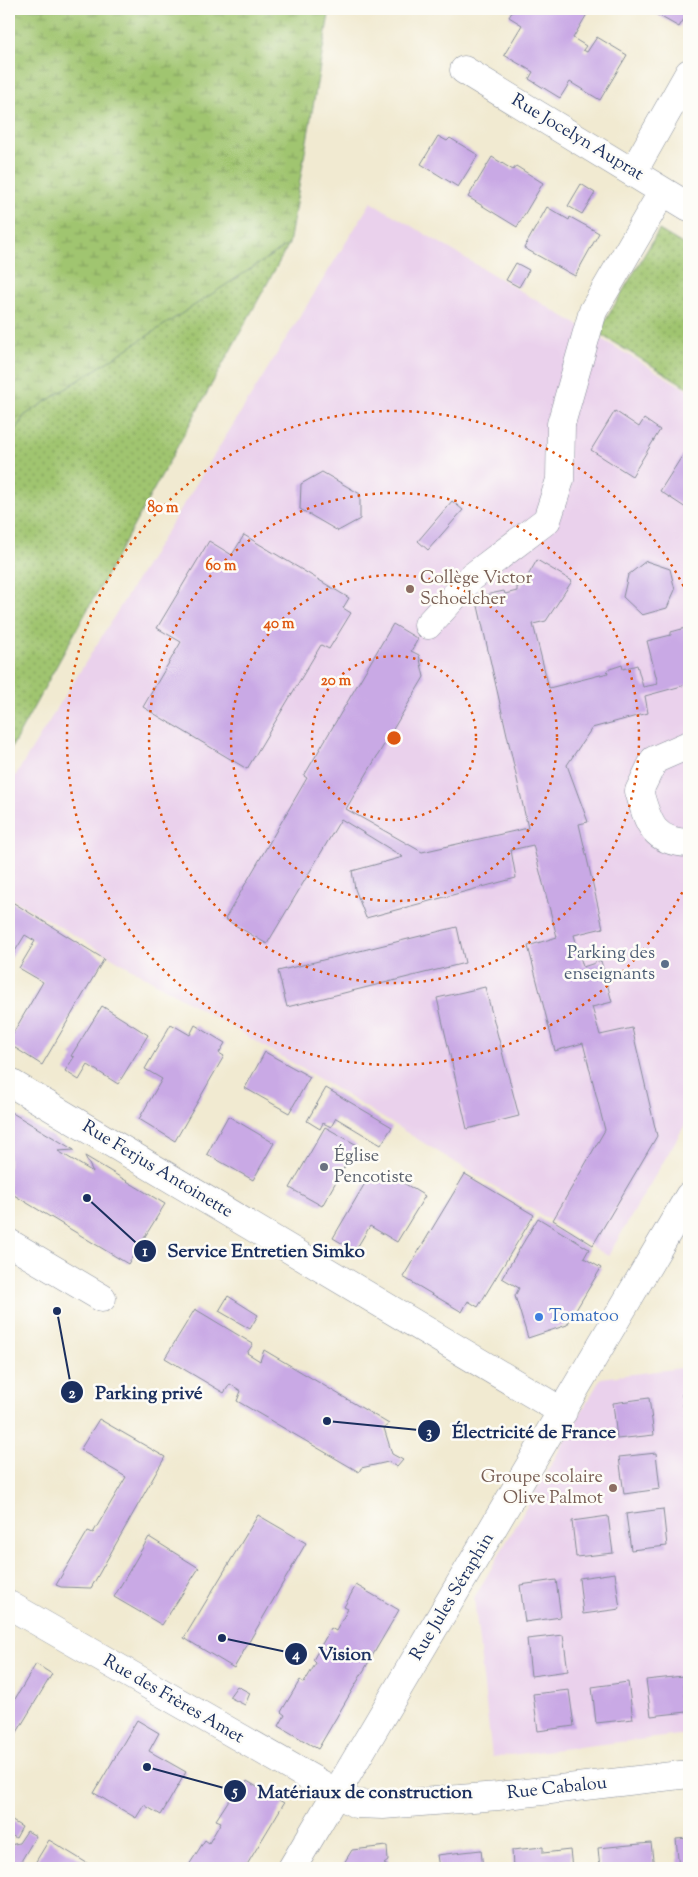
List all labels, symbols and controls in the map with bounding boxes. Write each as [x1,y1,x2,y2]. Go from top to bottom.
street label: Rue Jocelyn Auprat [506,88,648,188]
text: 80 m [147,498,179,519]
text: 60 m [206,556,237,577]
place label: Collège Victor Schoelcher [420,566,532,613]
marker: Collège Victor Schoelcher [404,583,416,595]
text: 40 m [263,614,295,635]
text: 20 m [321,671,352,692]
centre of rings [385,729,403,747]
place label: Parking des enseignants [564,941,655,988]
marker: Parking des enseignants [659,958,671,970]
street label: Rue Ferjus Antoinette [77,1115,237,1225]
place label: Église Pencotiste [334,1144,413,1191]
marker: Église Pencotiste [318,1161,330,1173]
callout: Service Entretien Simko [132,1234,375,1268]
text: Service Entretien Simko [167,1239,365,1266]
text: 1 [142,1242,148,1263]
place label: Tomatoo [549,1304,619,1330]
marker: Tomatoo [533,1311,545,1323]
callout: Parking privé [60,1375,212,1409]
text: Parking privé [95,1381,203,1408]
text: 2 [68,1384,76,1405]
callout: Électricité de France [416,1414,626,1448]
text: Électricité de France [452,1420,616,1447]
text: 3 [426,1423,432,1444]
place label: Groupe scolaire Olive Palmot [481,1465,603,1512]
marker: Groupe scolaire Olive Palmot [607,1482,619,1494]
street label: Rue Jules Séraphin [405,1528,502,1666]
callout: Vision [283,1637,382,1671]
text: Vision [318,1642,373,1669]
text: 4 [291,1645,300,1666]
street label: Rue des Frères Amet [98,1649,248,1751]
street label: Rue Cabalou [506,1771,608,1807]
callout: Matériaux de construction [222,1774,483,1808]
text: Matériaux de construction [257,1780,473,1807]
text: 5 [231,1782,238,1803]

